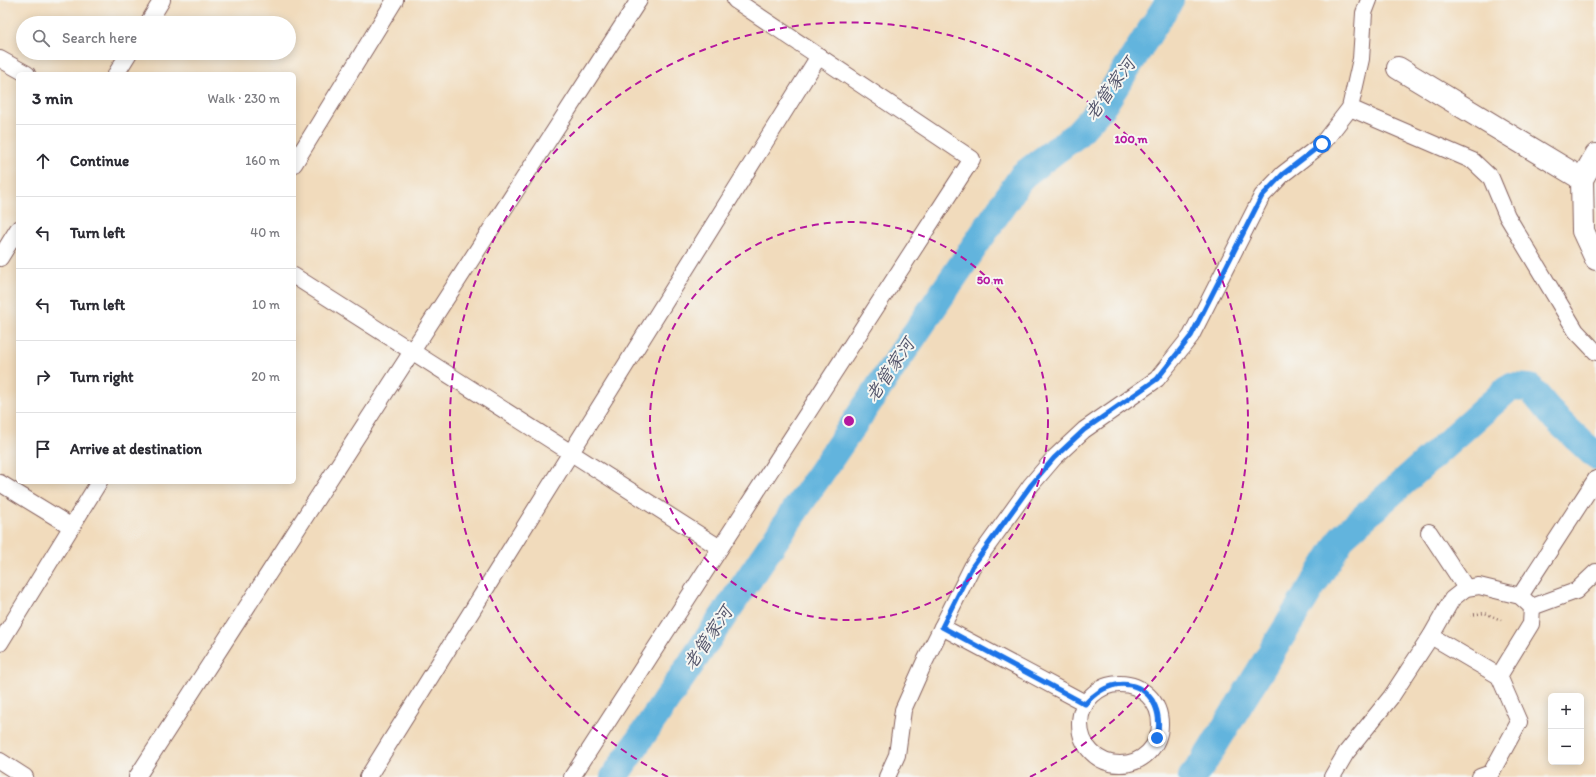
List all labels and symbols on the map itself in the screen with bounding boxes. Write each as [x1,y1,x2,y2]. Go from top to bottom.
water label: 老管家河 [1080,51,1142,125]
text: 100 m [1114,132,1148,146]
route start [1313,135,1331,153]
text: 50 m [977,273,1004,287]
water label: 老管家河 [861,332,921,406]
centre of rings [842,414,856,428]
water label: 老管家河 [679,600,739,674]
route end [1148,729,1166,747]

